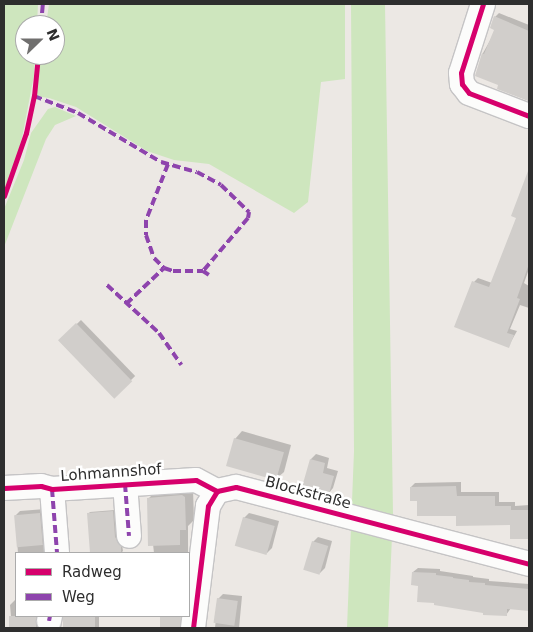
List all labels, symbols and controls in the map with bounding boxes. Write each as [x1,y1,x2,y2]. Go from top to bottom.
north arrow [15,15,65,65]
text: N [43,26,63,43]
street label: Lohmannshof [60,460,162,486]
street label: Blockstraße [263,473,353,513]
legend [15,552,190,617]
text: Radweg [62,563,122,581]
text: Weg [62,588,95,606]

